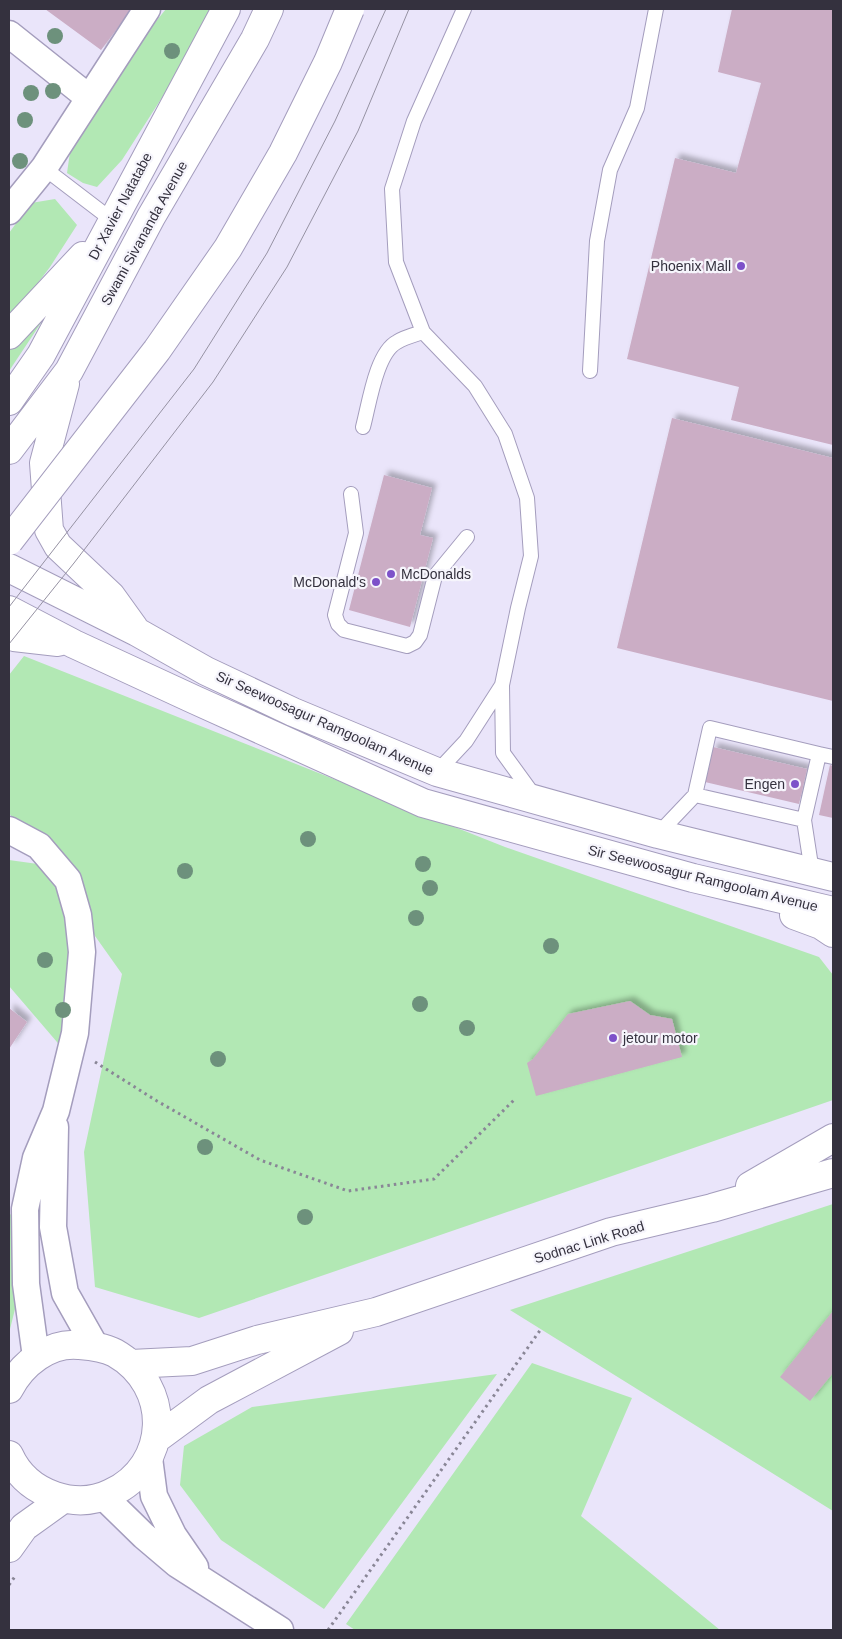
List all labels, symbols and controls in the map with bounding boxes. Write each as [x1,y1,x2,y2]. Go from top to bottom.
street label: Dr Xavier Natatabe [85,149,155,262]
street label: Swami Sivananda Avenue [98,158,190,308]
place label: Phoenix Mall [651,258,731,274]
marker: Phoenix Mall [735,260,747,272]
place label: McDonalds [401,566,471,582]
marker: McDonalds [385,568,397,580]
place label: McDonald's [293,574,366,590]
marker: McDonald's [370,576,382,588]
street label: Sir Seewoosagur Ramgoolam Avenue [214,668,436,778]
place label: Engen [745,776,785,792]
marker: Engen [789,778,801,790]
street label: Sir Seewoosagur Ramgoolam Avenue [586,842,820,914]
place label: jetour motor [622,1030,698,1046]
marker: jetour motor [607,1032,619,1044]
street label: Sodnac Link Road [532,1218,646,1266]

